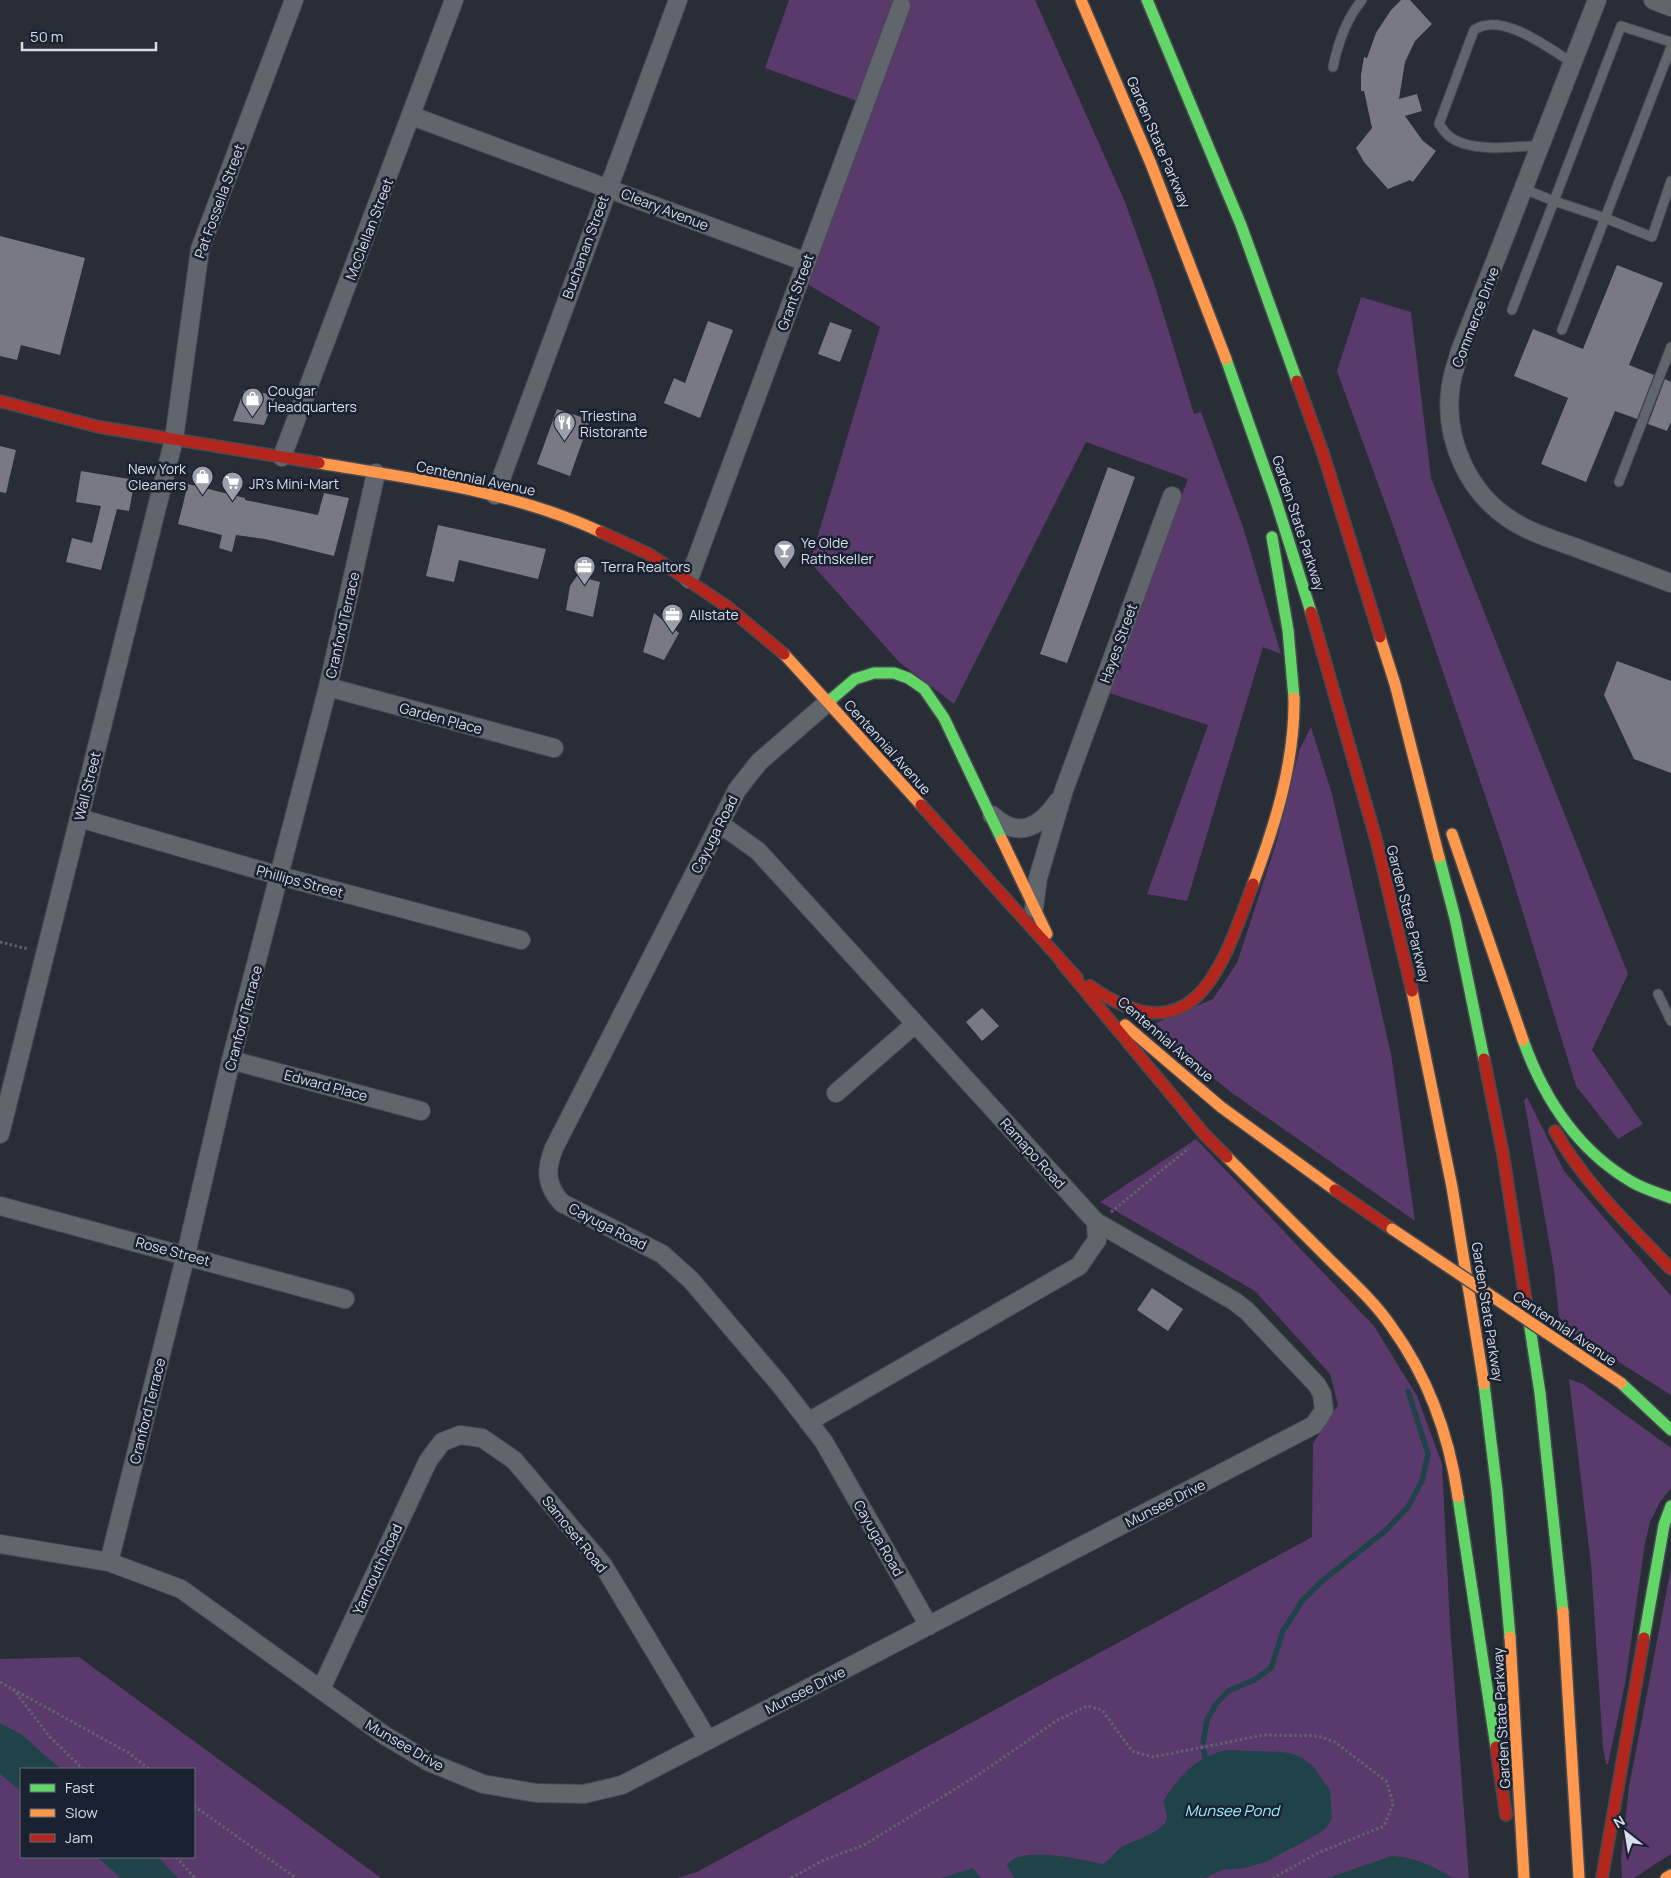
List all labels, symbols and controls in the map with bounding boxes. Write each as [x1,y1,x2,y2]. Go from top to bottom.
scale bar [22,20,156,52]
text: 50 m [30,26,64,47]
street label: Garden State Parkway [1123,73,1196,211]
street label: Pat Fossella Street [189,141,249,261]
street label: McClellan Street [341,175,397,283]
street label: Cleary Avenue [619,184,711,234]
street label: Buchanan Street [557,192,613,301]
street label: Grant Street [772,251,818,333]
street label: Commerce Drive [1447,264,1503,370]
place label: Cougar Headquarters [268,381,357,416]
shop icon: Cougar Headquarters [240,386,264,417]
place label: Triestina Ristorante [580,406,647,441]
restaurant icon: Triestina Ristorante [552,411,576,442]
street label: Garden State Parkway [1268,453,1330,594]
street label: Centennial Avenue [415,456,537,500]
place label: New York Cleaners [128,459,187,494]
shop icon: New York Cleaners [190,464,214,495]
supermarket icon: JR's Mini-Mart [221,471,245,502]
place label: JR's Mini-Mart [249,474,340,493]
place label: Ye Olde Rathskeller [801,533,874,568]
bar icon: Ye Olde Rathskeller [773,538,797,569]
office icon: Terra Realtors [573,554,597,585]
place label: Terra Realtors [601,557,690,576]
street label: Cranford Terrace [321,570,363,680]
street label: Hayes Street [1095,600,1141,685]
office icon: Allstate [661,602,685,633]
place label: Allstate [689,605,739,624]
street label: Centennial Avenue [840,696,936,798]
street label: Garden Place [397,698,485,738]
street label: Wall Street [69,749,105,823]
street label: Cayuga Road [686,792,742,876]
street label: Garden State Parkway [1383,843,1435,985]
street label: Phillips Street [254,860,346,902]
street label: Cranford Terrace [220,963,266,1073]
street label: Centennial Avenue [1114,992,1218,1086]
street label: Edward Place [282,1065,370,1105]
street label: Ramapo Road [996,1114,1070,1192]
street label: Cayuga Road [566,1198,650,1254]
street label: Rose Street [134,1232,213,1270]
street label: Garden State Parkway [1468,1241,1509,1384]
street label: Centennial Avenue [1509,1286,1621,1370]
street label: Cranford Terrace [125,1356,169,1466]
street label: Munsee Drive [1122,1475,1208,1531]
street label: Samoset Road [538,1492,612,1576]
street label: Cayuga Road [849,1496,909,1580]
street label: Yarmouth Road [348,1521,406,1617]
street label: Garden State Parkway [1488,1646,1514,1789]
street label: Munsee Drive [762,1662,848,1718]
street label: Munsee Drive [362,1715,448,1775]
legend [20,1768,195,1858]
text: Fast [65,1777,94,1798]
water label: Munsee Pond [1185,1800,1281,1821]
text: Slow [65,1802,98,1823]
north arrow [1601,1808,1651,1858]
text: N [1610,1811,1628,1832]
text: Jam [65,1827,93,1848]

